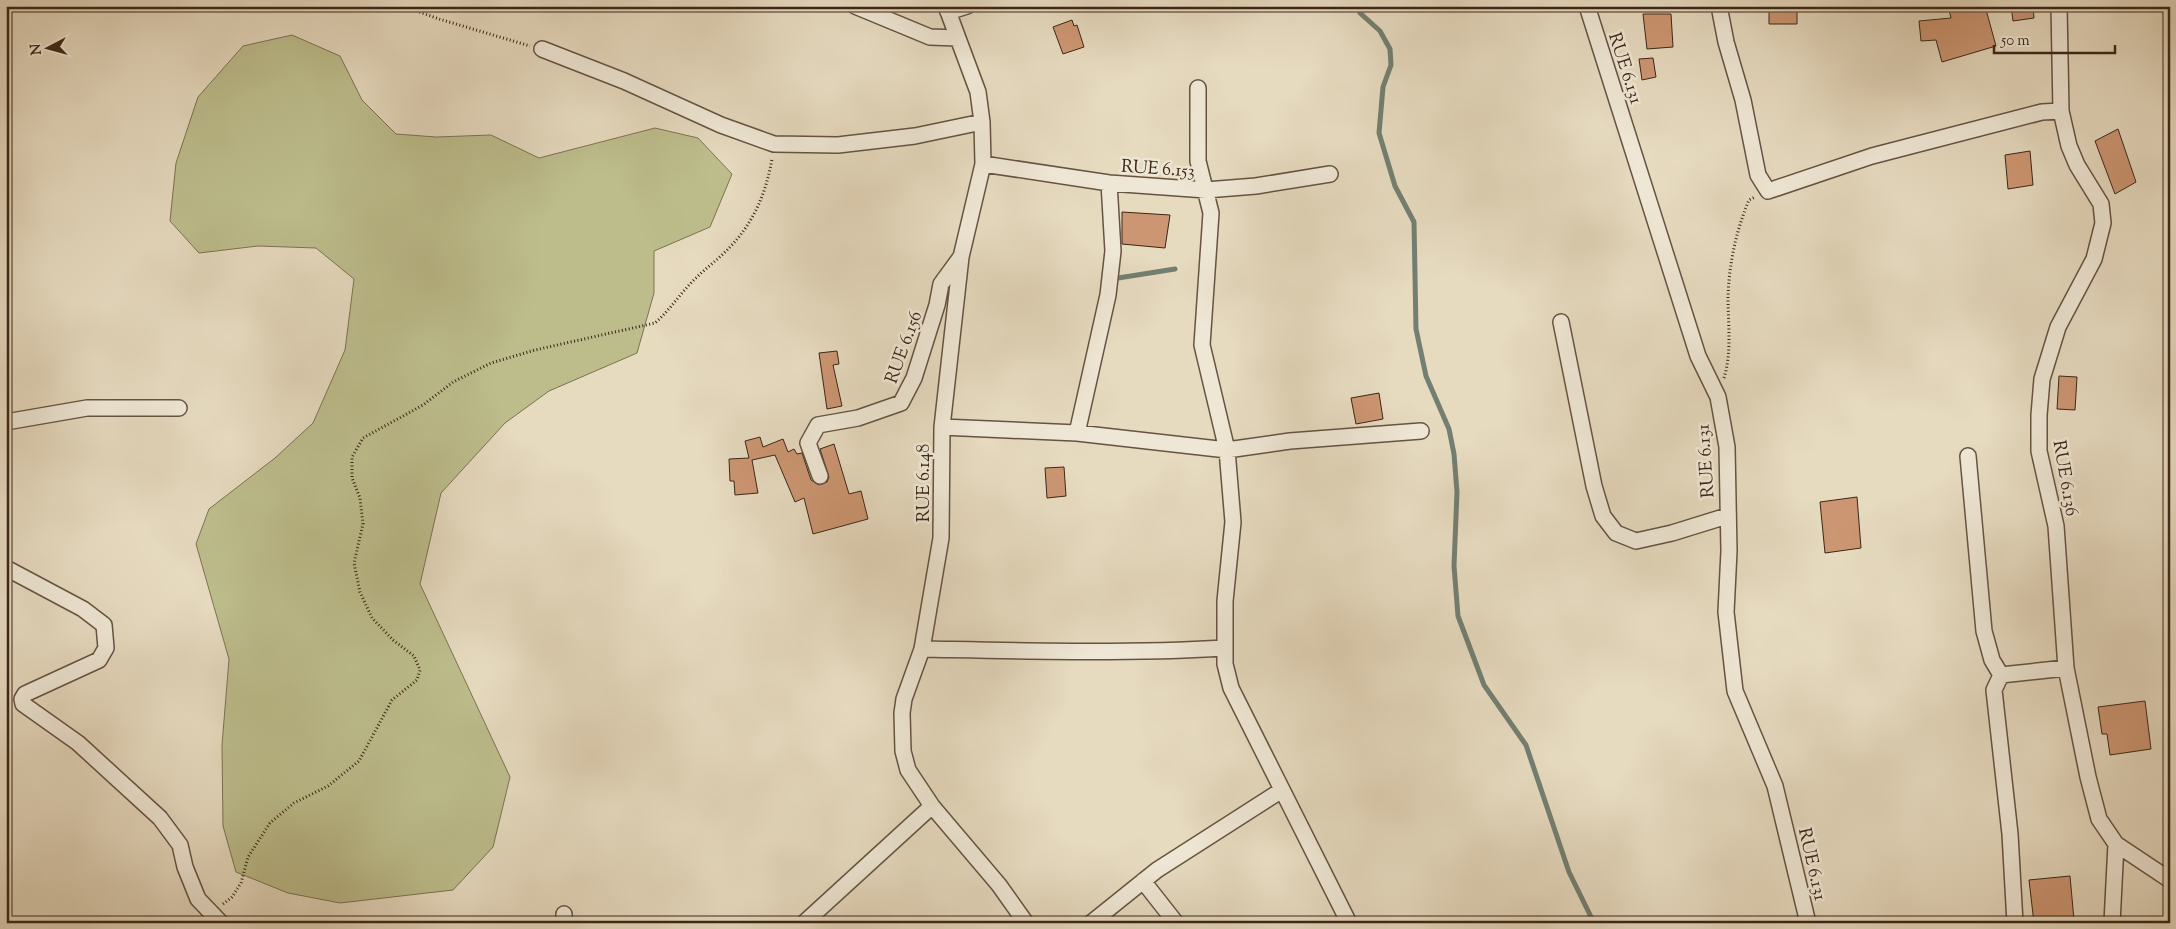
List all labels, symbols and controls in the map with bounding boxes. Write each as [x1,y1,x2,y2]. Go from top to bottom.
north arrow [22,22,72,72]
scale bar [1994,22,2115,54]
street label: RUE 6.131 [1600,29,1648,108]
text: 50 m [2000,31,2030,52]
text: N [27,43,48,56]
street label: RUE 6.153 [1120,154,1196,186]
street label: RUE 6.156 [880,308,930,388]
street label: RUE 6.131 [1691,423,1723,499]
street label: RUE 6.136 [2045,438,2083,518]
street label: RUE 6.148 [912,444,938,522]
street label: RUE 6.131 [1790,826,1832,903]

